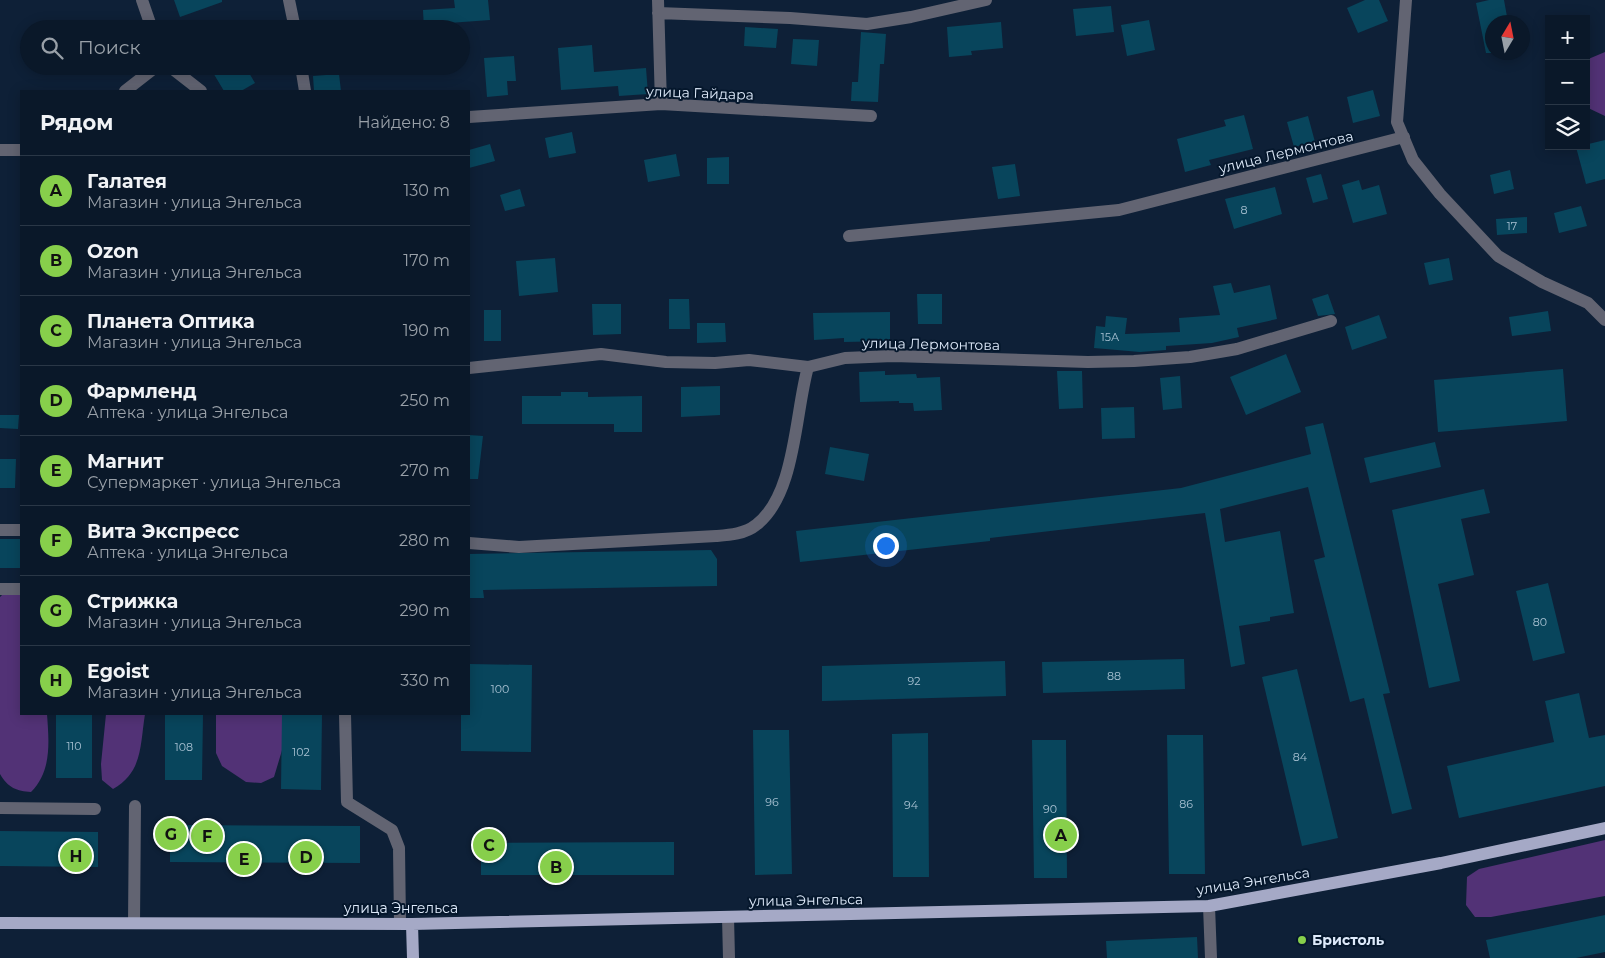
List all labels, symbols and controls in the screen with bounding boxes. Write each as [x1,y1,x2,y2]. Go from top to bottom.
north arrow [1485,15,1530,60]
map controls [1545,15,1590,150]
button: + [1545,15,1590,60]
search box [20,20,470,75]
icon: search [38,34,66,62]
text: Поиск [78,36,141,59]
button: − [1545,60,1590,105]
street label: улица Гайдара [645,82,754,104]
button: layers [1545,105,1590,150]
text: Рядом [40,110,113,135]
text: Найдено: 8 [357,113,450,132]
street label: улица Лермонтова [1216,127,1355,178]
text: Галатея [87,170,167,193]
text: A [50,181,62,200]
text: 130 m [403,181,450,200]
text: Магазин · улица Энгельса [87,193,302,212]
house number: 8 [1240,203,1248,217]
house number: 17 [1507,219,1517,233]
text: Ozon [87,240,139,263]
text: B [50,251,62,270]
text: 170 m [403,251,450,270]
text: Магазин · улица Энгельса [87,263,302,282]
text: Планета Оптика [87,310,255,333]
text: C [50,321,62,340]
text: 190 m [403,321,450,340]
house number: 15А [1101,330,1120,344]
text: Магазин · улица Энгельса [87,333,302,352]
street label: улица Лермонтова [861,334,1000,354]
text: Фармленд [87,380,197,403]
text: D [49,391,63,410]
text: 250 m [400,391,450,410]
text: Аптека · улица Энгельса [87,403,288,422]
text: Магнит [87,450,163,473]
text: E [51,461,61,480]
text: 270 m [400,461,450,480]
text: Супермаркет · улица Энгельса [87,473,341,492]
text: Вита Экспресс [87,520,239,543]
text: F [51,531,61,550]
text: 280 m [399,531,450,550]
your location [873,533,899,559]
text: Аптека · улица Энгельса [87,543,288,562]
text: Стрижка [87,590,178,613]
text: G [50,601,62,620]
text: 290 m [399,601,450,620]
text: Магазин · улица Энгельса [87,613,302,632]
house number: 80 [1533,615,1547,629]
text: Egoist [87,660,150,683]
house number: 88 [1107,669,1121,683]
text: H [50,671,62,690]
text: 330 m [400,671,450,690]
house number: 92 [908,674,920,688]
house number: 100 [491,682,509,696]
text: Магазин · улица Энгельса [87,683,302,702]
house number: 110 [66,739,82,753]
house number: 108 [175,740,193,754]
house number: 102 [292,745,310,759]
house number: 84 [1293,750,1308,764]
house number: 96 [765,795,779,809]
house number: 86 [1179,797,1193,811]
house number: 94 [904,798,919,812]
house number: 90 [1043,802,1057,816]
pin: G [155,815,187,853]
pin: A [1045,816,1077,854]
pin: F [191,817,223,855]
pin: C [473,826,505,864]
pin: H [60,837,92,875]
pin: D [290,838,322,876]
pin: E [228,840,260,878]
pin: B [540,848,572,886]
street label: улица Энгельса [1194,863,1311,899]
street label: улица Энгельса [748,890,863,910]
street label: улица Энгельса [343,899,458,917]
place label: Бристоль [1312,931,1385,949]
marker: Бристоль [1296,934,1308,946]

